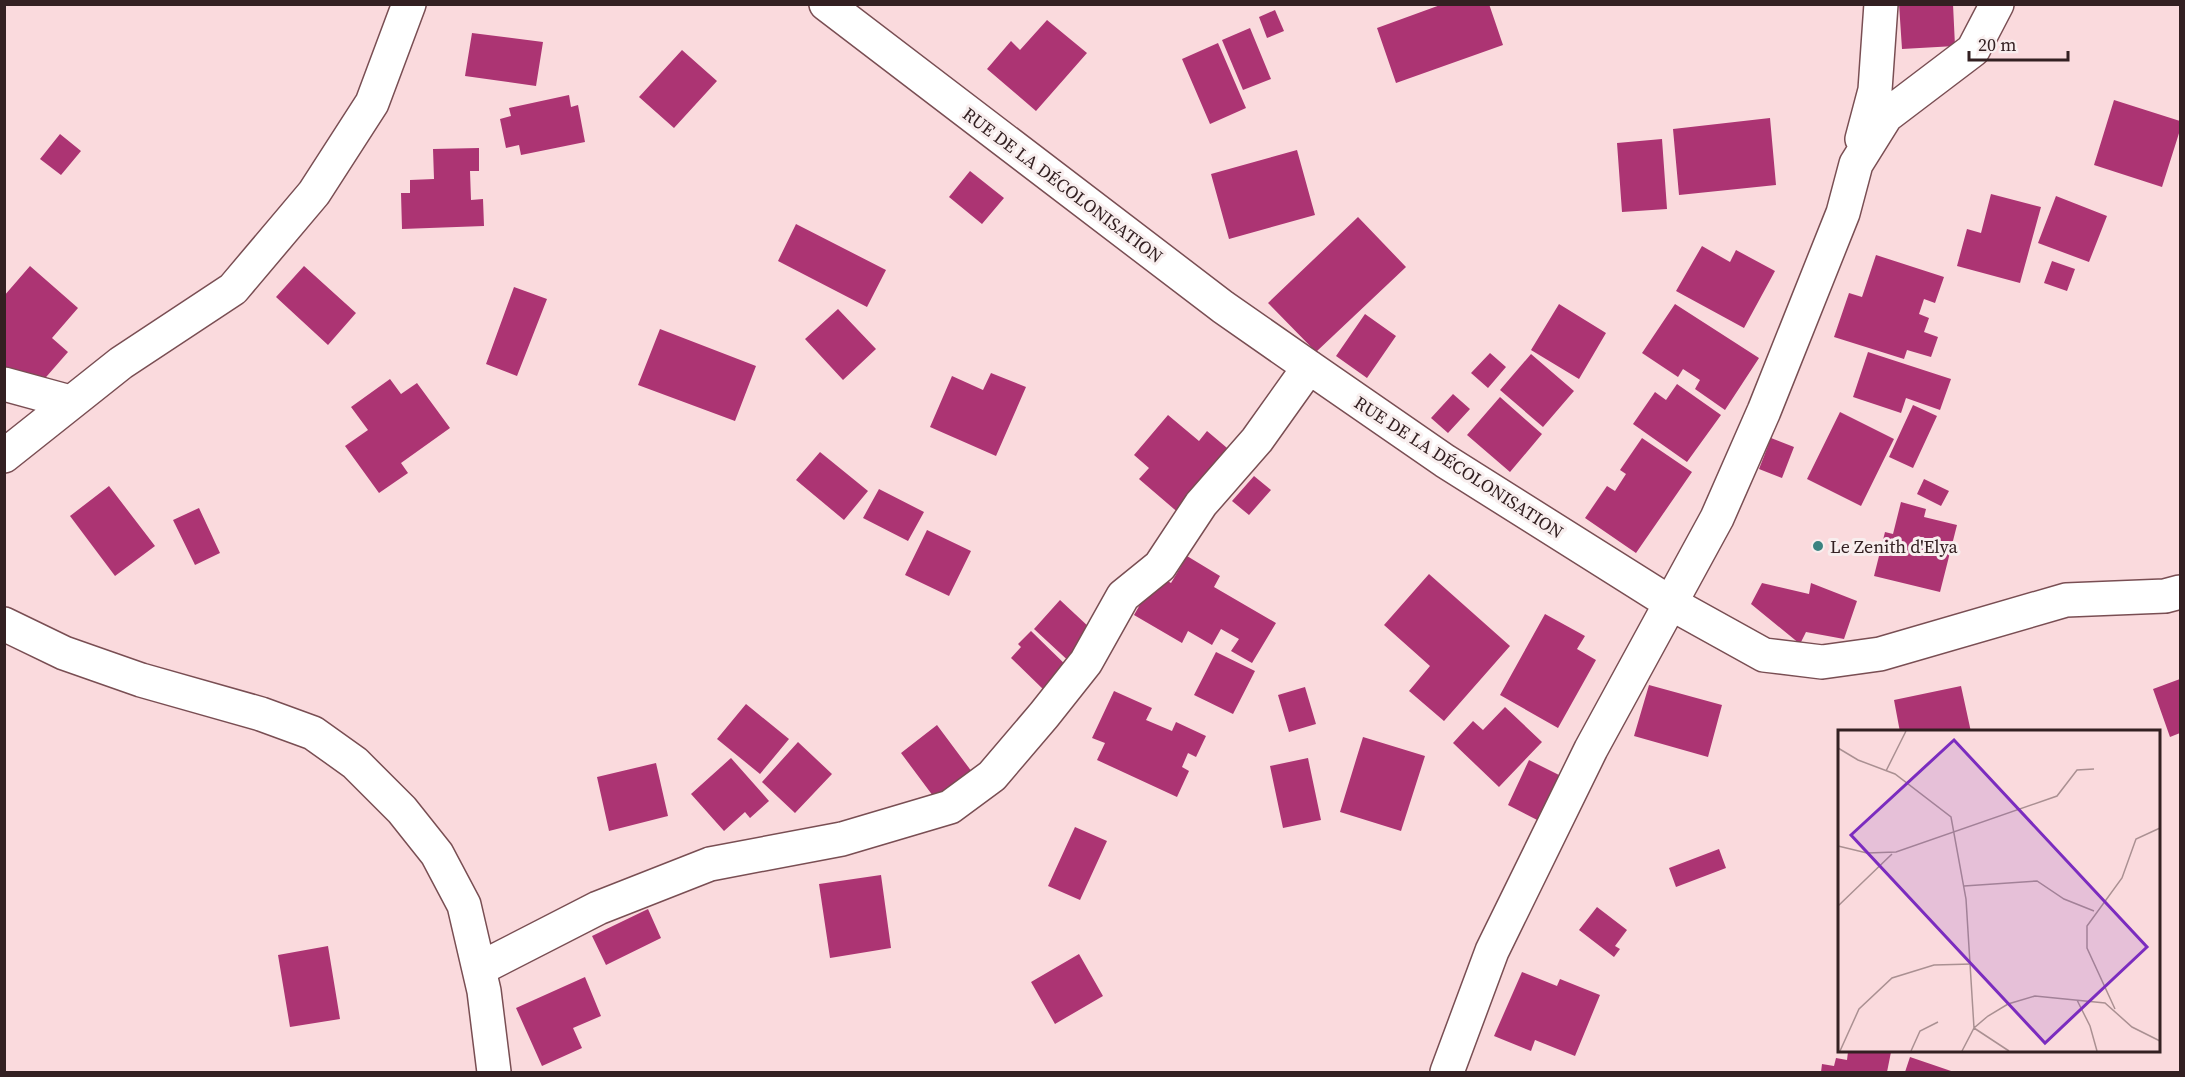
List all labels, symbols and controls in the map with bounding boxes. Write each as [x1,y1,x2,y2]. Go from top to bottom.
scale bar [1969,24,2068,62]
text: 20 m [1978,32,2016,57]
street label: RUE DE LA DÉCOLONISATION [958,101,1168,269]
street label: RUE DE LA DÉCOLONISATION [1350,390,1568,544]
place label: Le Zenith d'Elya [1830,534,1958,559]
marker: Le Zenith d'Elya [1811,539,1825,553]
inset map [1838,730,2161,1053]

